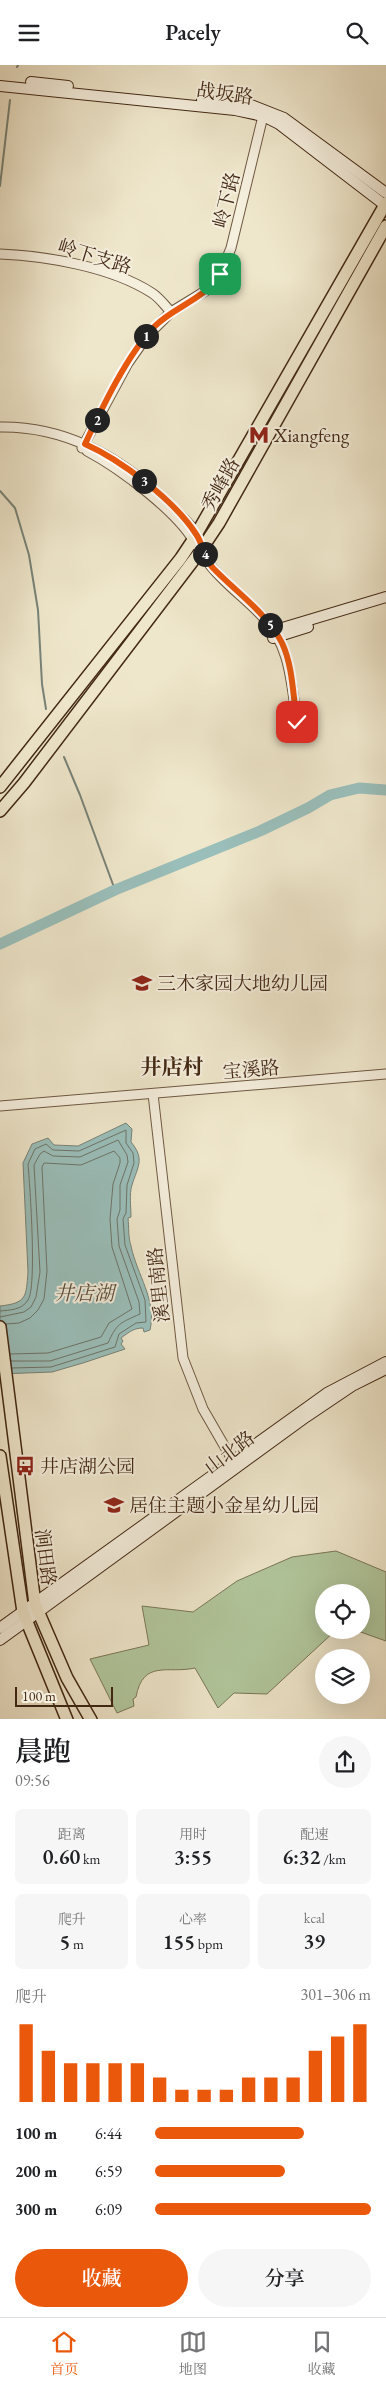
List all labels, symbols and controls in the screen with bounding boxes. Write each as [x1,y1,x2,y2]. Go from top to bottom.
text: Pacely [165,18,221,47]
icon: menu [15,19,43,47]
icon: search [343,19,371,47]
street label: 战坂路 [195,77,255,110]
street label: 岭下路 [207,169,246,231]
street label: 岭下支路 [55,233,135,280]
pin [199,253,241,295]
icon: arrive [206,260,234,288]
pin: 1 [134,323,158,349]
text: 1 [143,327,150,345]
pin: 2 [84,407,110,433]
text: 2 [94,411,101,429]
place label: Xiangfeng [273,423,350,448]
metro station icon: Xiangfeng [248,424,270,446]
street label: 秀峰路 [196,453,245,515]
pin: 3 [132,469,156,493]
text: 3 [141,472,148,490]
pin: 4 [192,541,218,567]
text: 4 [202,545,209,563]
pin: 5 [258,613,282,637]
text: 5 [267,616,274,634]
pin [276,701,318,743]
icon: check [283,708,311,736]
place label: 三木家园大地幼儿园 [157,971,328,996]
school or university icon: 三木家园大地幼儿园 [131,972,153,994]
district label: 井店村 [141,1053,204,1080]
street label: 宝溪路 [222,1055,281,1084]
street label: 溪里南路 [142,1246,175,1324]
water label: 井店湖 [54,1280,117,1306]
street label: 山北路 [199,1425,260,1480]
place label: 井店湖公园 [40,1454,135,1479]
bus stop icon: 井店湖公园 [14,1455,36,1477]
place label: 居住主题小金星幼儿园 [129,1493,319,1518]
school or university icon: 居住主题小金星幼儿园 [103,1494,125,1516]
street label: 涧田路 [30,1527,61,1587]
map controls [315,1584,370,1704]
button: locate [315,1584,370,1639]
button: layers [315,1649,370,1704]
scale bar [15,1685,112,1708]
text: 100 m [22,1687,56,1705]
text: 晨跑 [15,1733,71,1769]
button: share [319,1736,371,1788]
text: 09:56 [15,1770,50,1791]
text: 距离 [58,1825,86,1843]
text: 用时 [179,1825,207,1843]
text: 配速 [300,1825,328,1843]
text: 0.60 [43,1843,80,1870]
text: 3:55 [174,1843,212,1870]
text: 6:32 [282,1843,320,1870]
text: km [80,1850,101,1868]
text: /km [320,1850,346,1868]
text: kcal [304,1909,325,1927]
text: 爬升 [58,1910,86,1928]
text: 心率 [179,1910,207,1928]
text: 39 [304,1927,325,1954]
text: 5 [59,1928,70,1955]
text: 155 [163,1928,195,1955]
text: m [70,1935,84,1953]
text: bpm [195,1935,223,1953]
text: 301–306 m [300,1984,371,2005]
text: 爬升 [15,1986,47,2007]
text: 100 m [15,2123,57,2144]
text: 6:44 [95,2123,122,2144]
text: 200 m [15,2161,57,2182]
text: 6:59 [95,2161,122,2182]
text: 300 m [15,2199,57,2220]
text: 6:09 [95,2199,122,2220]
button: 收藏 [15,2249,188,2307]
button: 分享 [198,2249,371,2307]
tab: 首页 [50,2328,78,2378]
tab: 地图 [179,2328,207,2378]
tab: 收藏 [308,2328,336,2378]

